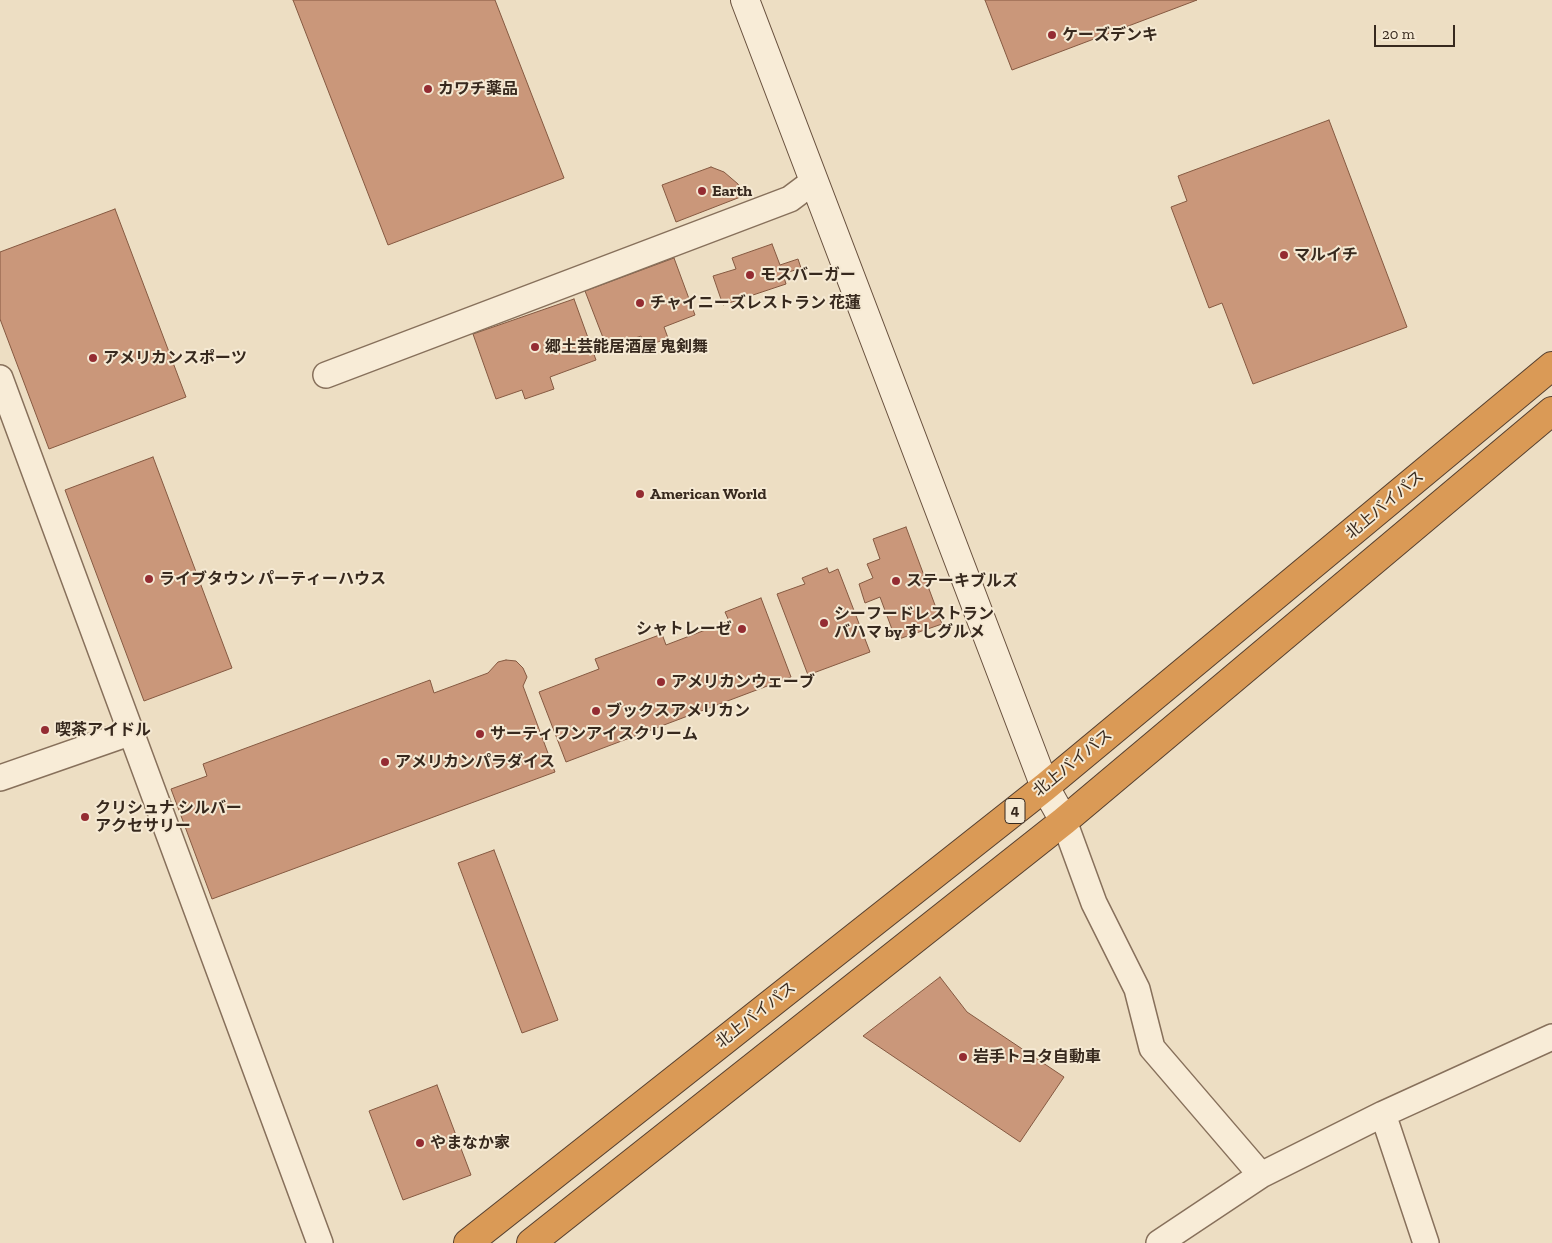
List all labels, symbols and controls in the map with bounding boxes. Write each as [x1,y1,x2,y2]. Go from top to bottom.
scale bar [1377,15,1458,47]
place label: ケーズデンキ [1062,25,1158,45]
text: 20 m [1382,25,1415,43]
marker: ケーズデンキ [1046,29,1058,41]
place label: カワチ薬品 [438,79,518,99]
marker: カワチ薬品 [422,83,434,95]
place label: Earth [712,181,752,201]
marker: Earth [696,185,708,197]
place label: マルイチ [1294,245,1358,265]
marker: マルイチ [1278,249,1290,261]
place label: モスバーガー [760,265,856,285]
marker: モスバーガー [744,269,756,281]
place label: チャイニーズレストラン 花蓮 [650,293,861,313]
marker: チャイニーズレストラン 花蓮 [634,297,646,309]
place label: 郷土芸能居酒屋 鬼剣舞 [545,337,708,357]
marker: 郷土芸能居酒屋 鬼剣舞 [529,341,541,353]
place label: アメリカンスポーツ [103,348,247,368]
marker: アメリカンスポーツ [87,352,99,364]
street label: 北上バイパス [1342,467,1428,543]
place label: American World [650,484,767,504]
marker: American World [634,488,646,500]
place label: ライブタウン パーティーハウス [159,569,386,589]
place label: ステーキブルズ [906,571,1018,591]
marker: ライブタウン パーティーハウス [143,573,155,585]
marker: ステーキブルズ [890,575,902,587]
place label: シーフードレストラン バハマ by すしグルメ [834,604,994,642]
marker: シーフードレストラン バハマ by すしグルメ [818,617,830,629]
place label: シャトレーゼ [636,619,732,639]
marker: シャトレーゼ [736,623,748,635]
place label: アメリカンウェーブ [671,672,815,692]
marker: アメリカンウェーブ [655,676,667,688]
place label: ブックスアメリカン [606,701,750,721]
marker: ブックスアメリカン [590,705,602,717]
place label: 喫茶アイドル [55,720,151,740]
marker: 喫茶アイドル [39,724,51,736]
place label: サーティワンアイスクリーム [490,724,698,744]
street label: 北上バイパス [1030,725,1116,801]
marker: サーティワンアイスクリーム [474,728,486,740]
place label: アメリカンパラダイス [395,752,555,772]
marker: アメリカンパラダイス [379,756,391,768]
place label: クリシュナ シルバー アクセサリー [95,798,242,836]
road number: 4 [1005,798,1025,824]
marker: クリシュナ シルバー アクセサリー [79,811,91,823]
street label: 北上バイパス [712,978,800,1052]
place label: 岩手トヨタ自動車 [973,1047,1101,1067]
marker: 岩手トヨタ自動車 [957,1051,969,1063]
place label: やまなか家 [430,1133,510,1153]
marker: やまなか家 [414,1137,426,1149]

